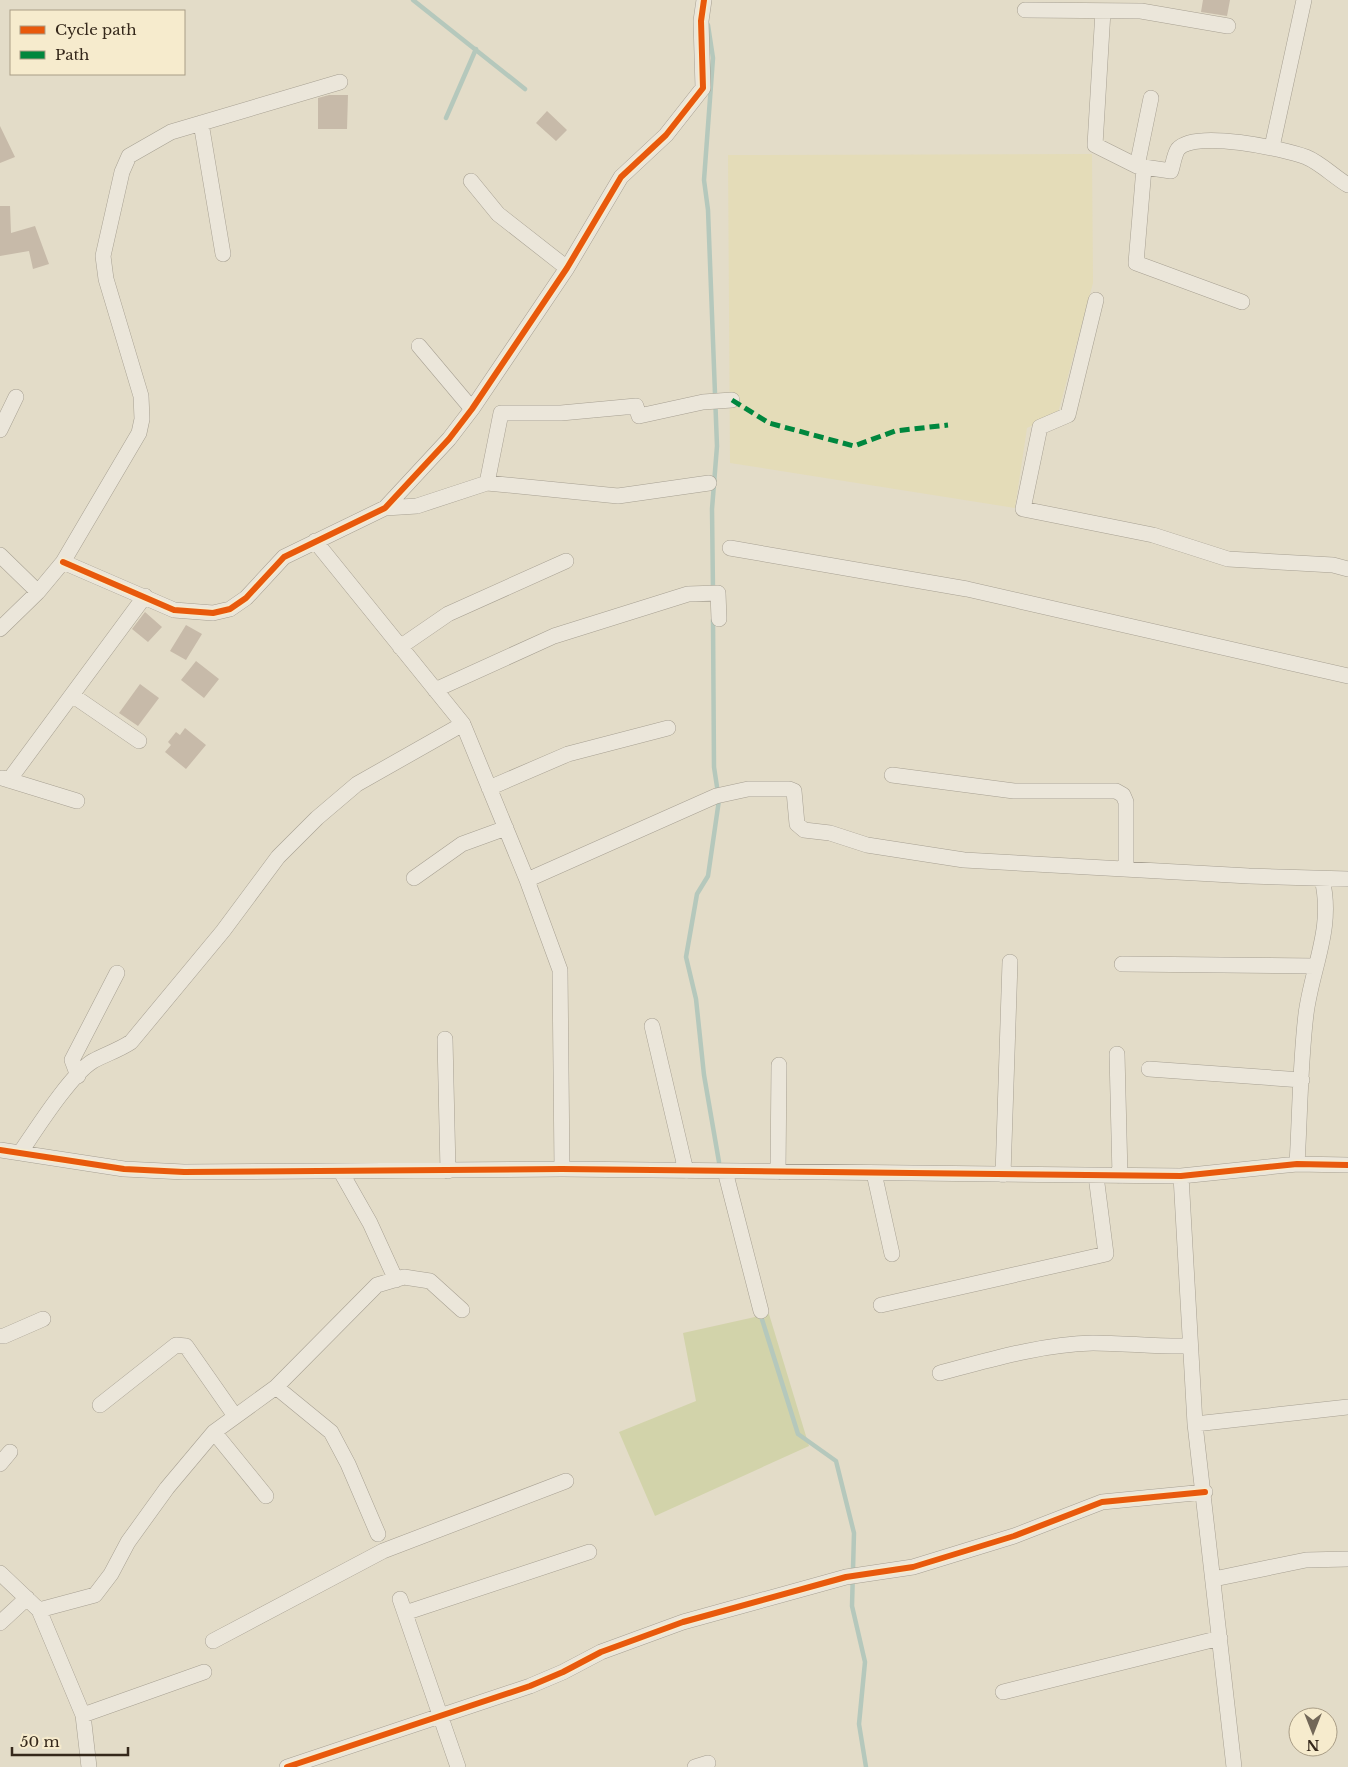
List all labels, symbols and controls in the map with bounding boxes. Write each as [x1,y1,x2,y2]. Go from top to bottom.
legend [10,10,185,75]
text: Cycle path [55,20,137,39]
text: Path [55,45,89,64]
north arrow [1288,1707,1338,1757]
scale bar [12,1724,129,1756]
text: 50 m [20,1732,60,1751]
text: N [1306,1736,1320,1754]

